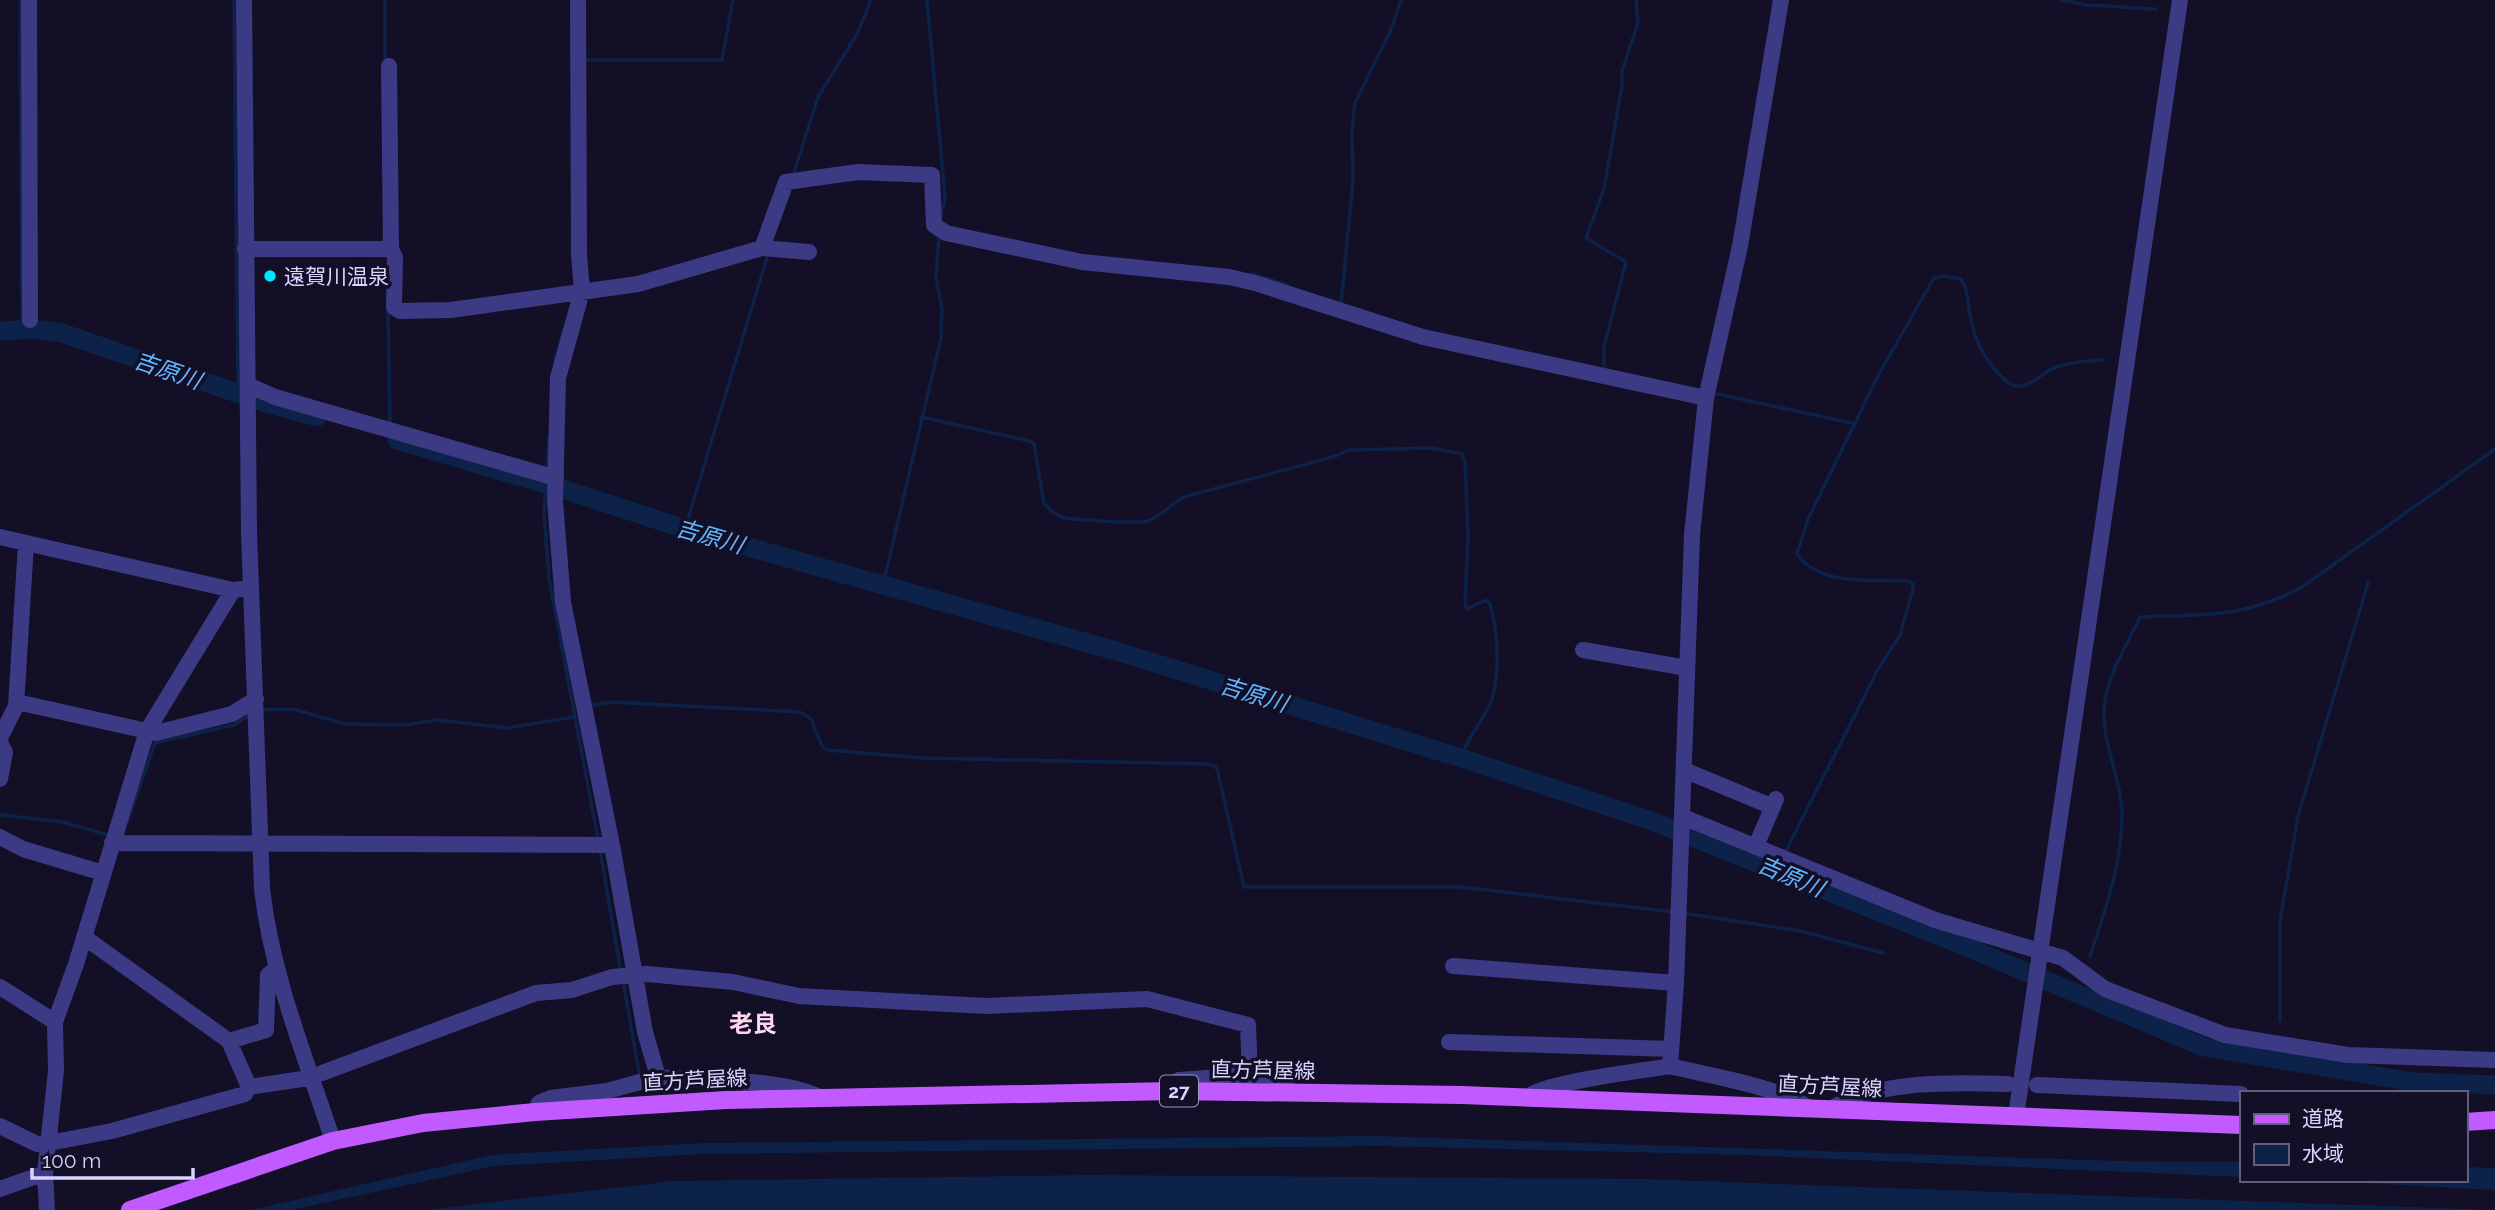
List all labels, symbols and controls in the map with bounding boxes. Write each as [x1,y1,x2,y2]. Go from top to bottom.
place label: 遠賀川温泉 [284,264,389,289]
marker: 遠賀川温泉 [262,268,278,284]
water label: 吉原川 [131,346,208,395]
water label: 吉原川 [673,514,750,559]
water label: 吉原川 [1217,671,1294,718]
water label: 吉原川 [1754,850,1831,903]
district label: 老良 [729,1009,777,1038]
street label: 直方芦屋線 [1210,1057,1316,1083]
street label: 直方芦屋線 [642,1065,748,1095]
street label: 直方芦屋線 [1777,1071,1883,1101]
road number: 27 [1160,1076,1198,1106]
legend [2240,1091,2467,1182]
text: 道路 [2302,1106,2344,1131]
scale bar [32,1136,192,1180]
text: 水域 [2302,1141,2344,1166]
text: 100 m [42,1148,101,1173]

